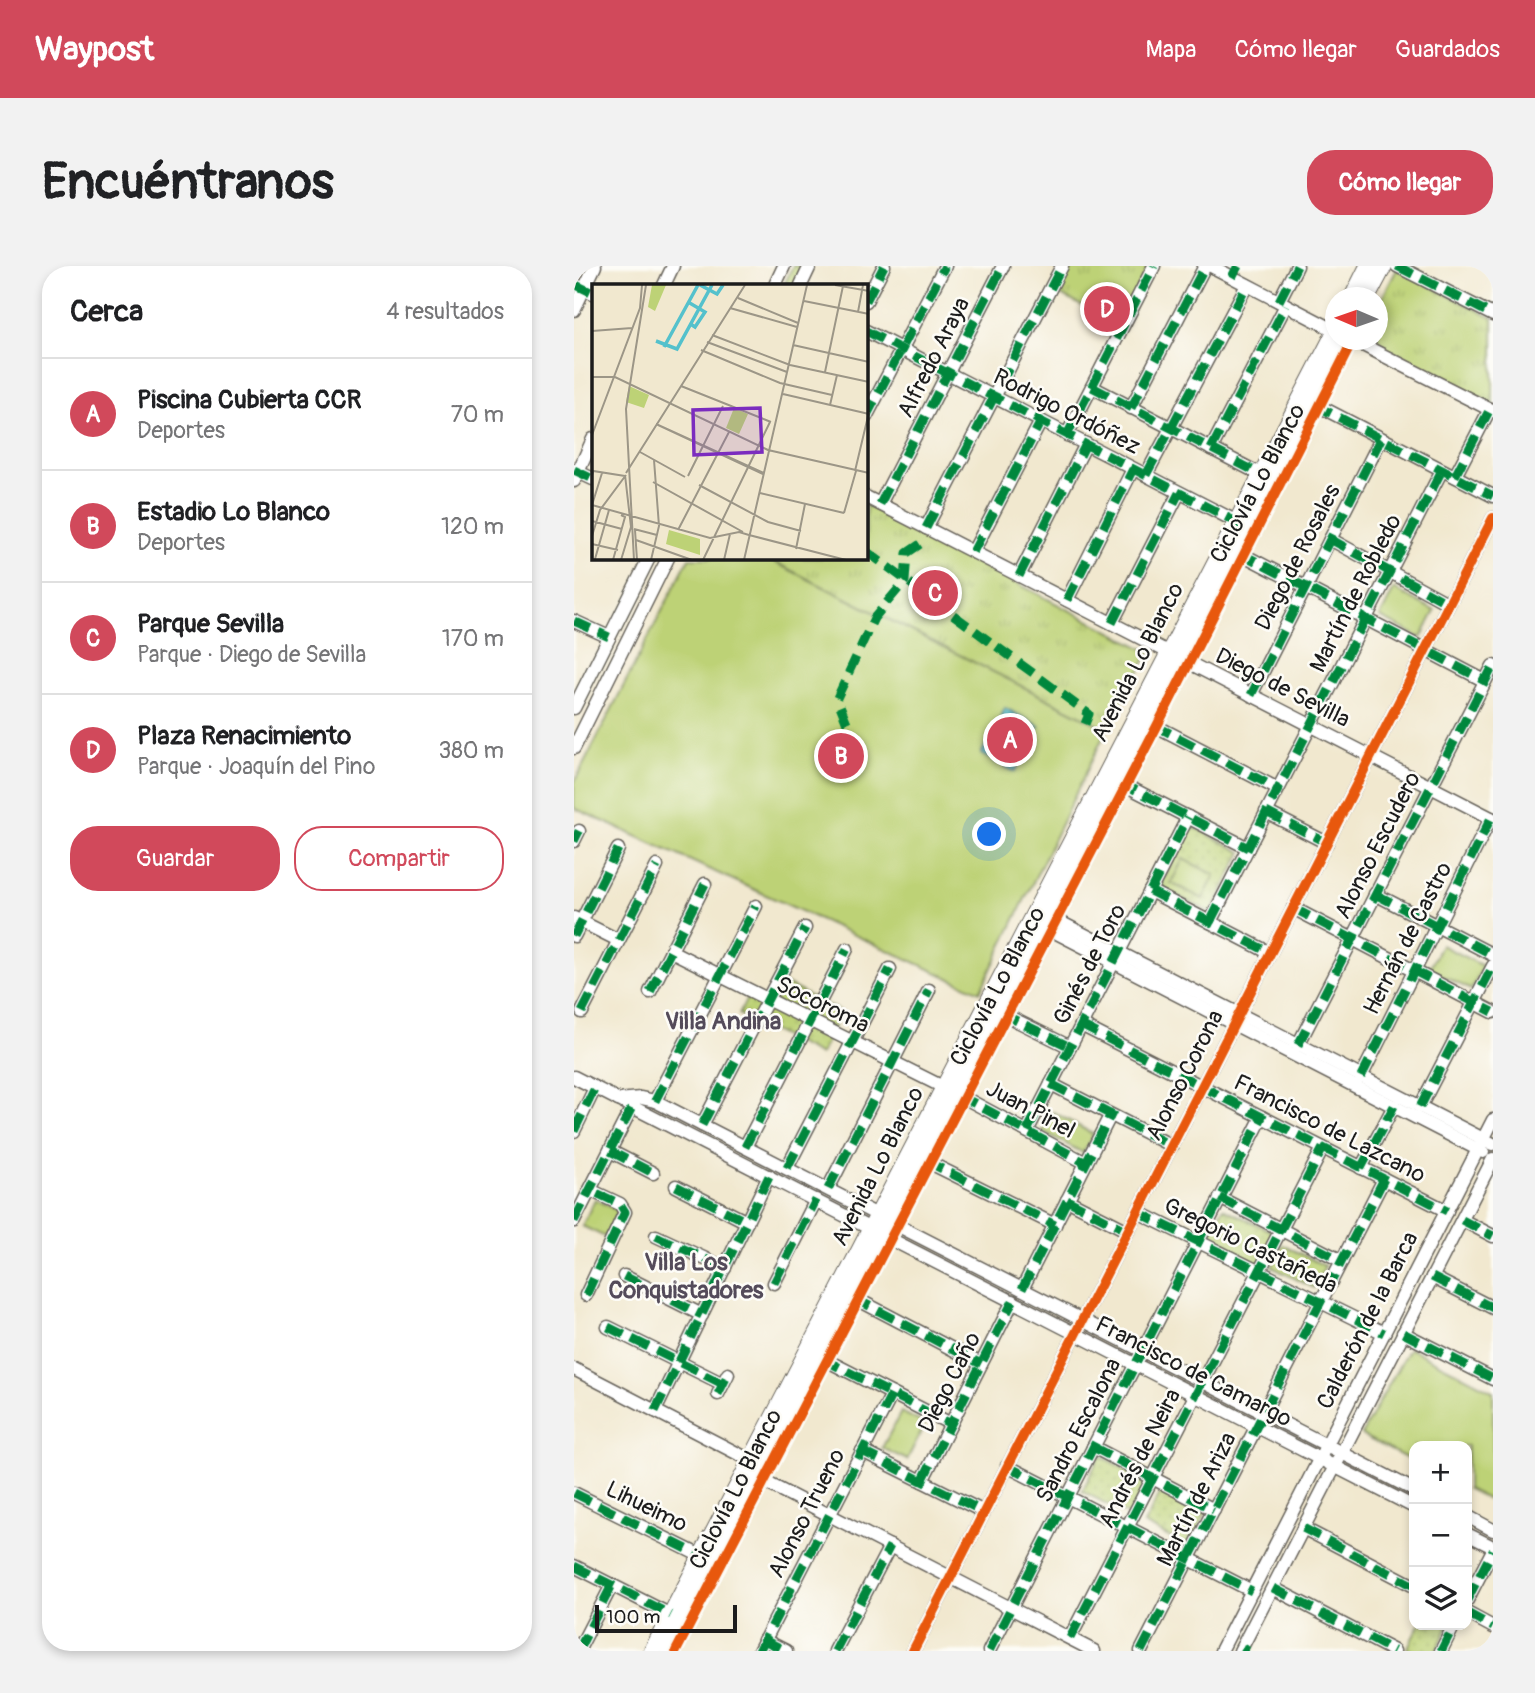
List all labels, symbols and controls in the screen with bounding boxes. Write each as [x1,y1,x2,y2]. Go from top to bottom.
text: Waypost [35,29,154,70]
text: Mapa [1146,35,1197,64]
text: Cómo llegar [1235,35,1357,64]
text: Guardados [1395,35,1500,64]
button: Cómo llegar [1307,150,1493,215]
text: Encuéntranos [42,152,334,213]
pin: D [1084,283,1130,335]
inset map [592,284,868,560]
north arrow [1325,287,1388,350]
street label: Alfredo Araya [891,292,976,422]
text: Cerca [70,293,143,330]
text: 4 resultados [386,297,504,326]
street label: Rodrigo Ordóñez [988,362,1145,461]
text: Piscina Cubierta CCR [137,384,362,416]
street label: Ciclovía Lo Blanco [1203,399,1312,568]
text: A [86,400,100,429]
text: 70 m [451,400,504,429]
text: Deportes [137,416,225,445]
street label: Diego de Rosales [1248,479,1347,635]
text: Estadio Lo Blanco [137,496,330,528]
street label: Martín de Robledo [1303,509,1408,677]
text: B [86,512,100,541]
text: 120 m [441,512,504,541]
text: Deportes [137,528,225,557]
pin: C [912,567,958,619]
street label: Avenida Lo Blanco [1085,578,1190,747]
text: Parque Sevilla [137,608,284,640]
text: C [86,624,100,653]
text: 170 m [442,624,504,653]
text: Parque · Diego de Sevilla [137,640,366,669]
street label: Diego de Sevilla [1211,641,1355,734]
pin: A [987,714,1033,766]
text: Plaza Renacimiento [137,720,351,752]
pin: B [818,730,864,782]
text: D [86,736,100,765]
text: 380 m [438,736,504,765]
text: Parque · Joaquín del Pino [137,752,375,781]
street label: Alonso Escudero [1328,767,1427,924]
your location [972,817,1006,851]
button: Guardar [70,826,280,891]
button: Compartir [294,826,504,891]
street label: Hernán de Castro [1357,857,1458,1019]
street label: Ginés de Toro [1047,899,1132,1029]
street label: Ciclovía Lo Blanco [943,902,1052,1071]
street label: Socoroma [771,969,874,1039]
street label: Alonso Corona [1139,1005,1230,1145]
district label: Villa Andina [665,1007,781,1036]
street label: Francisco de Lazcano [1229,1068,1430,1189]
street label: Juan Pinel [981,1074,1080,1145]
street label: Avenida Lo Blanco [825,1082,930,1251]
street label: Gregorio Castañeda [1159,1191,1342,1300]
street label: Calderón de la Barca [1310,1227,1425,1414]
district label: Villa Los Conquistadores [609,1248,764,1305]
street label: Francisco de Camargo [1091,1309,1297,1433]
street label: Diego Caño [912,1327,987,1437]
street label: Sandro Escalona [1029,1353,1127,1508]
street label: Andrés de Neira [1092,1384,1187,1533]
street label: Ciclovía Lo Blanco [683,1404,788,1574]
street label: Martín de Ariza [1150,1427,1243,1571]
map controls [1409,1441,1472,1630]
button: + [1409,1441,1472,1504]
street label: Alonso Trueno [761,1444,851,1583]
street label: Lihueimo [601,1474,692,1539]
button: − [1409,1504,1472,1567]
button: layers [1409,1567,1472,1630]
scale bar [595,1602,737,1634]
text: 100 m [606,1605,660,1629]

